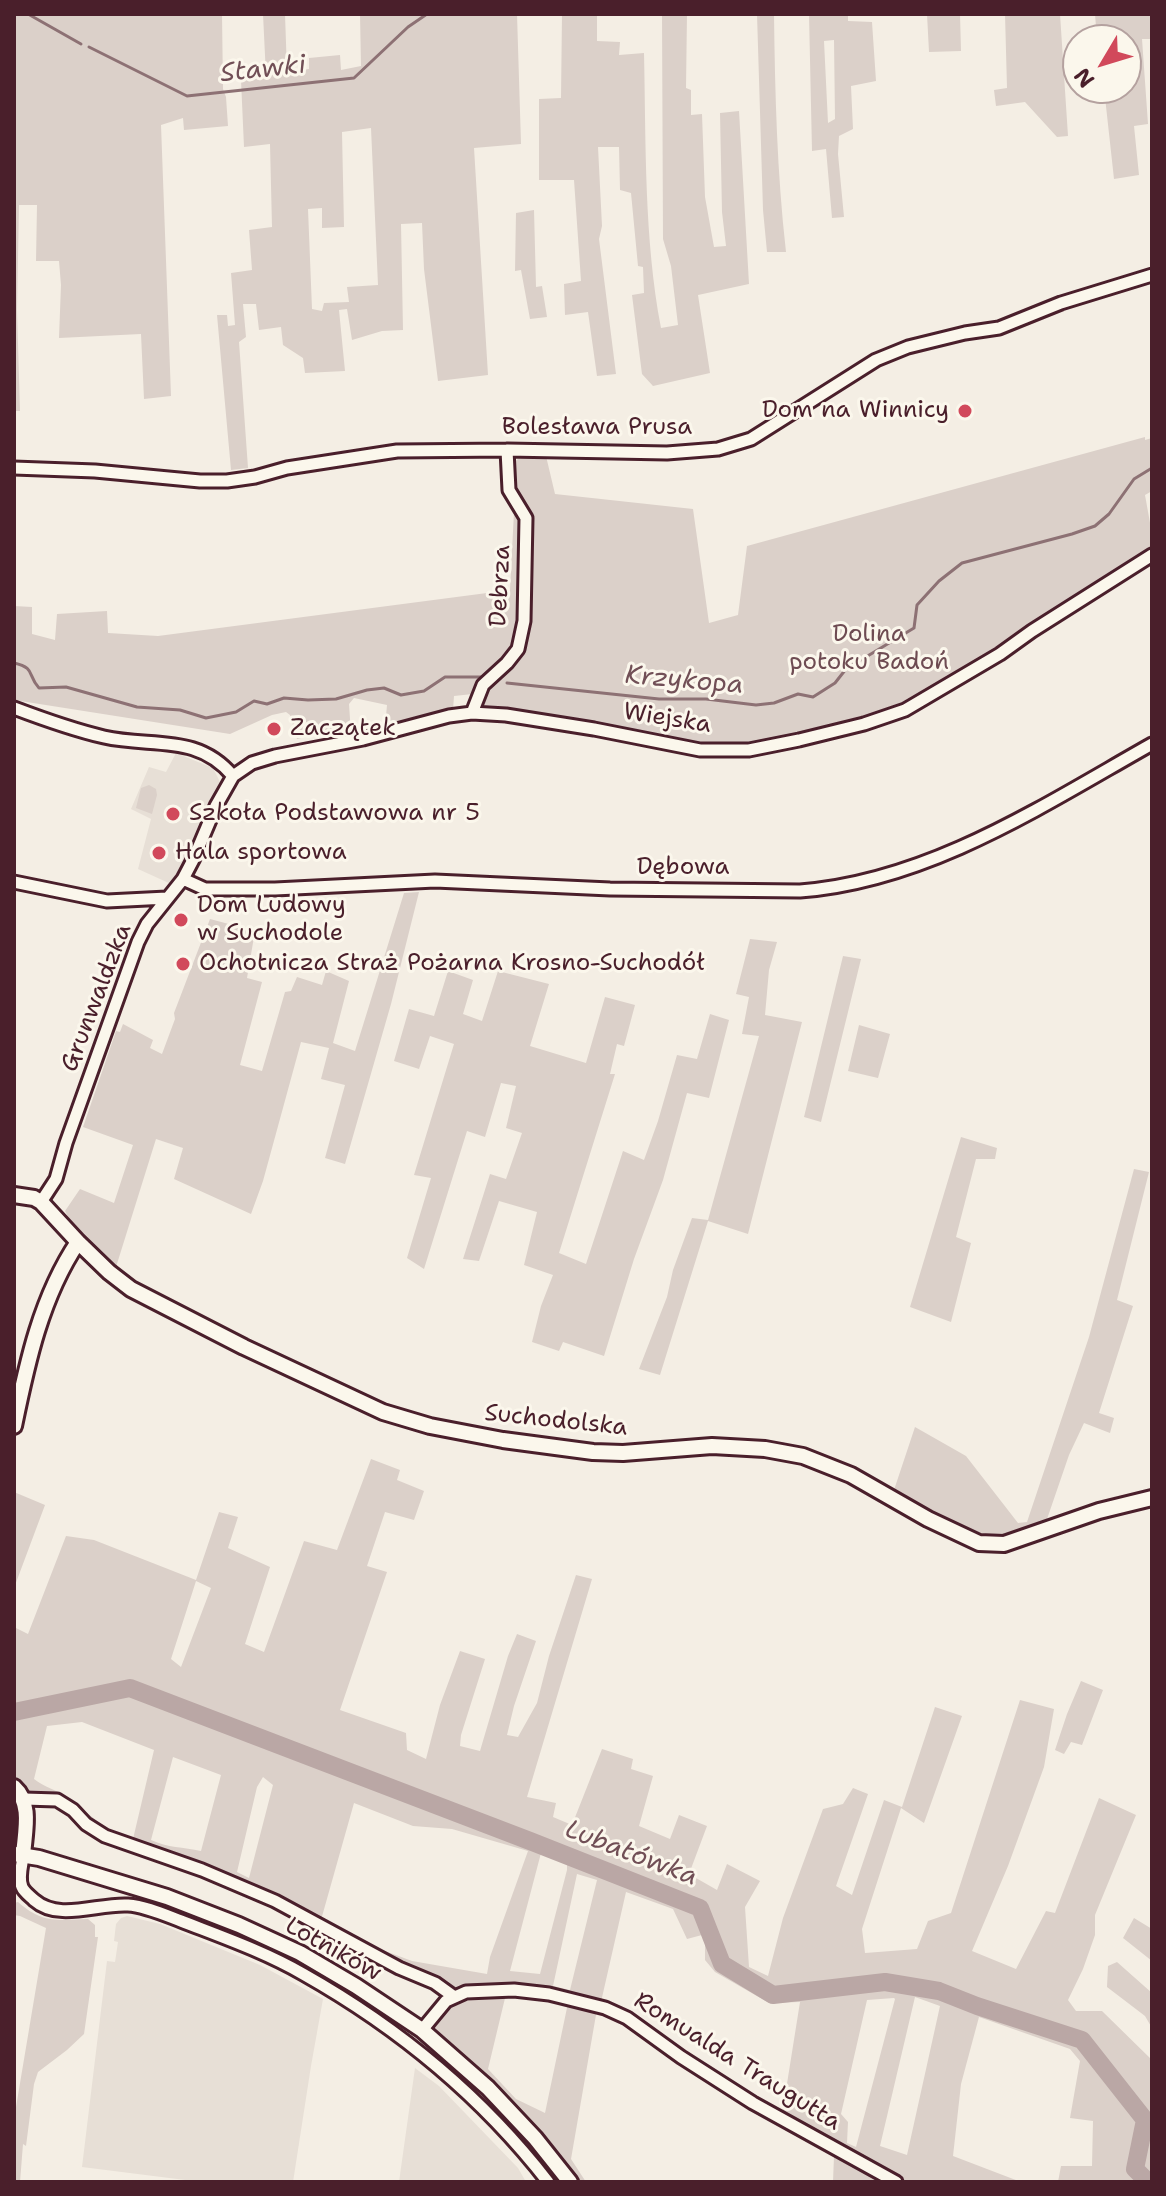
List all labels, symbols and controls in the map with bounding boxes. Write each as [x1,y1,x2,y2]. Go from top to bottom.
north arrow [1062,24,1142,104]
water label: Stawki [219,50,307,90]
text: N [1067,62,1101,94]
place label: Dom na Winnicy [762,397,949,425]
marker: Dom na Winnicy [956,402,974,420]
street label: Bolesława Prusa [502,414,692,442]
street label: Debrza [484,544,518,628]
park label: Dolina potoku Badoń [789,621,949,677]
water label: Krzykopa [623,660,745,702]
street label: Wiejska [621,698,713,740]
place label: Zaczątek [290,715,396,743]
marker: Zaczątek [265,720,283,738]
place label: Szkoła Podstawowa nr 5 [189,800,480,828]
marker: Szkoła Podstawowa nr 5 [164,805,182,823]
place label: Hala sportowa [175,839,347,867]
marker: Hala sportowa [150,844,168,862]
street label: Dębowa [637,854,729,882]
place label: Dom Ludowy w Suchodole [197,892,346,948]
marker: Dom Ludowy w Suchodole [172,911,190,929]
street label: Grunwaldzka [56,920,138,1076]
place label: Ochotnicza Straż Pożarna Krosno-Suchodół [199,950,705,978]
marker: Ochotnicza Straż Pożarna Krosno-Suchodół [174,955,192,973]
street label: Suchodolska [483,1399,629,1443]
water label: Lubatówka [560,1814,702,1894]
street label: Lotników [280,1912,386,1988]
street label: Romualda Traugutta [628,1987,846,2137]

